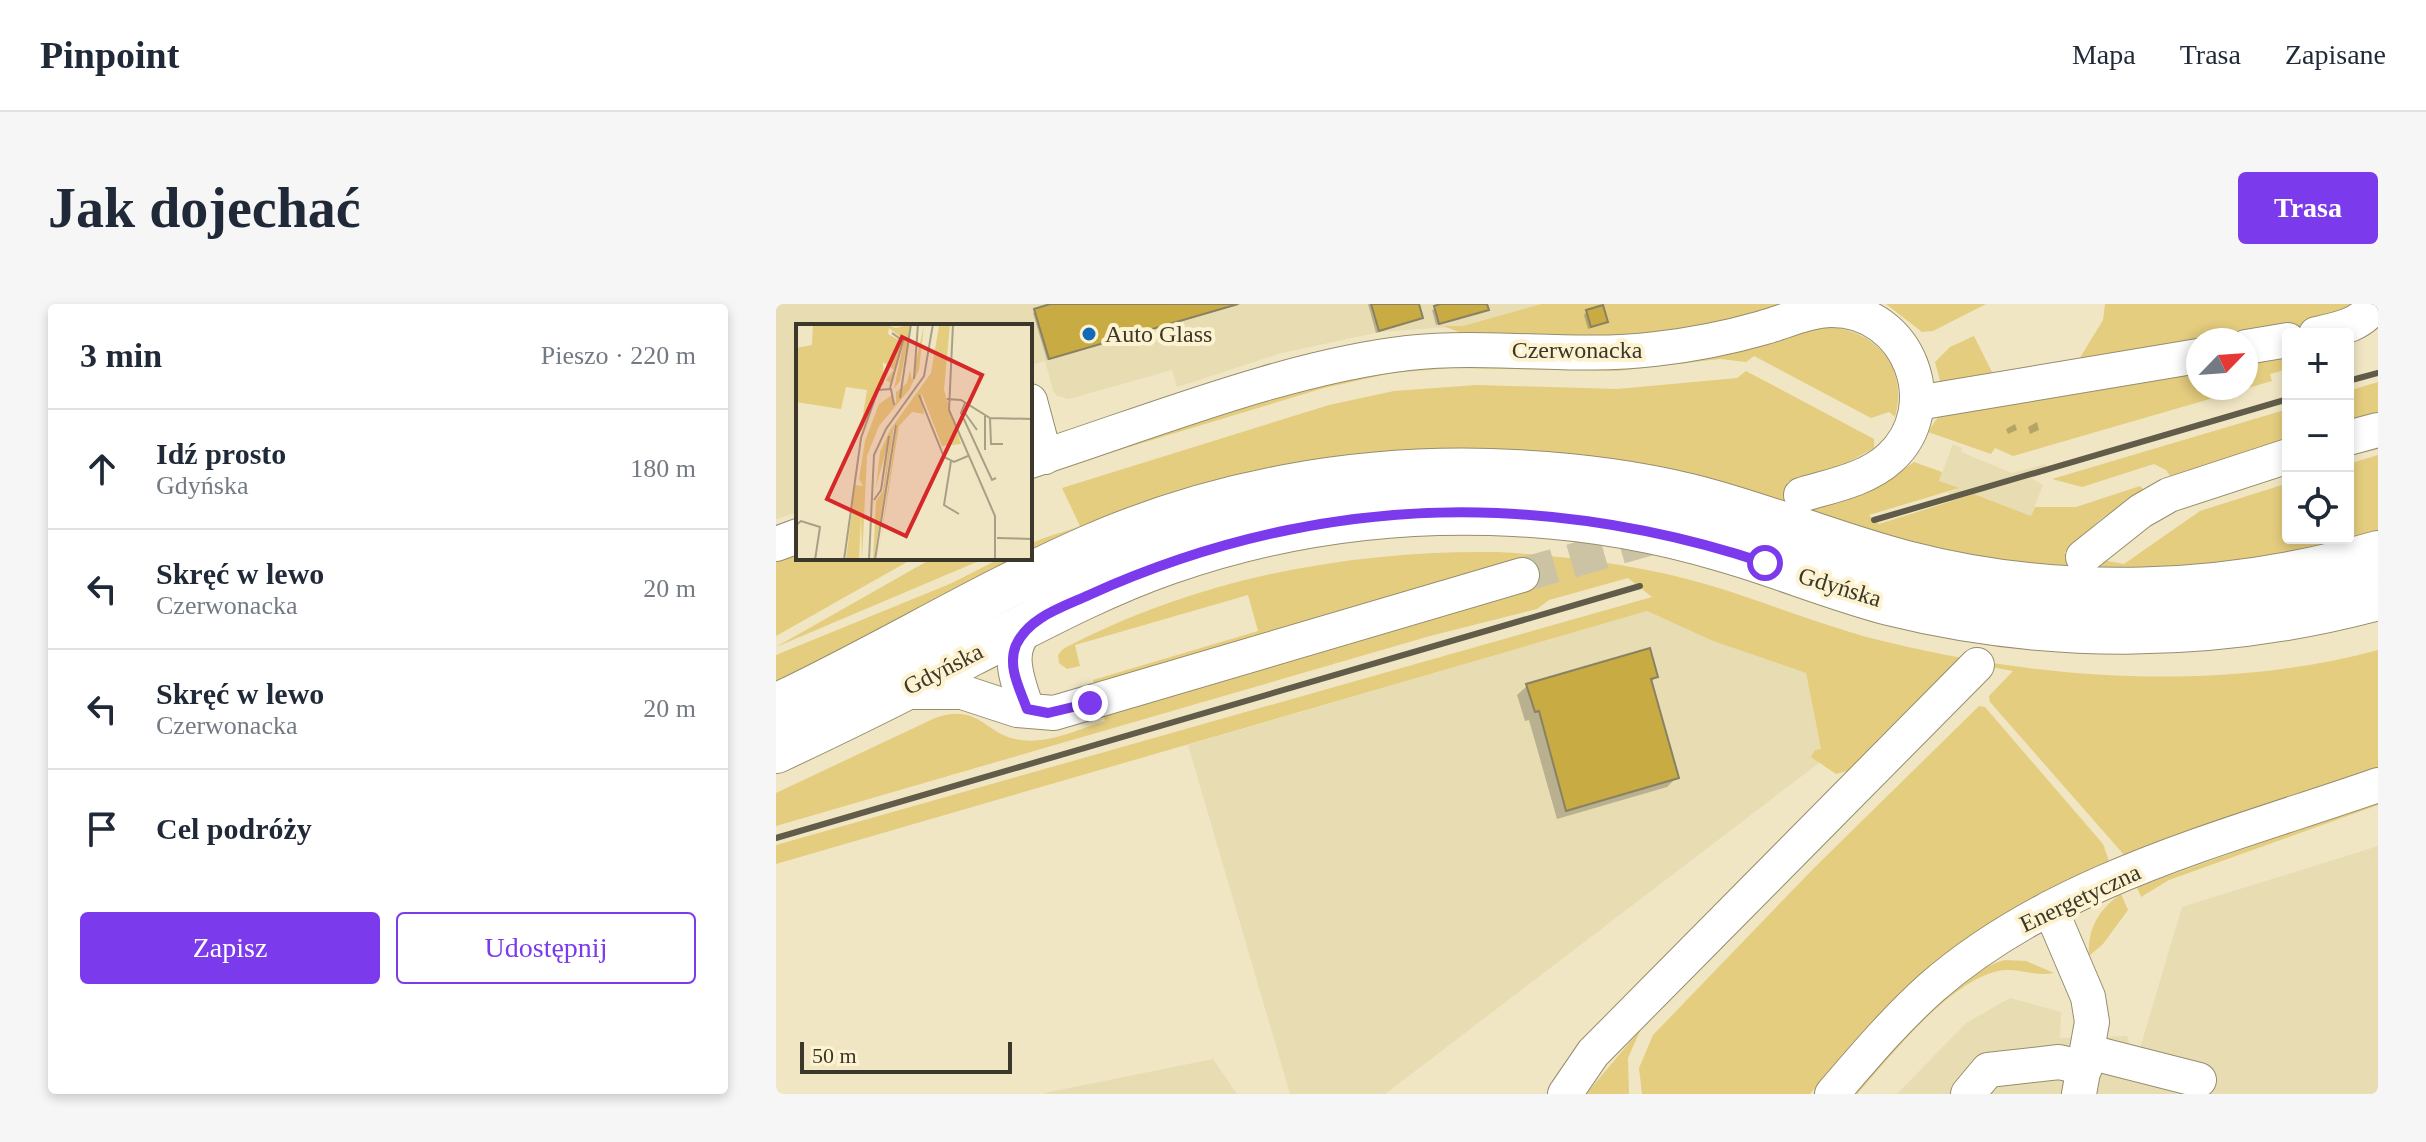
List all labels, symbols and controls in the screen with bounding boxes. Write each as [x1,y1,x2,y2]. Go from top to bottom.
text: Pinpoint [40,34,179,76]
text: Mapa [2072,39,2136,70]
text: Trasa [2180,39,2241,70]
text: Zapisane [2285,39,2386,70]
button: Trasa [2238,172,2378,244]
text: Jak dojechać [48,177,361,239]
place label: Auto Glass [1105,321,1212,347]
inset map [796,324,1032,560]
marker: Auto Glass [1080,325,1098,343]
north arrow [2186,328,2258,400]
map controls [2282,328,2354,544]
button: + [2282,328,2354,400]
text: 3 min [80,337,162,374]
street label: Czerwonacka [1512,337,1643,363]
text: Pieszo · 220 m [541,341,696,370]
button: − [2282,400,2354,472]
text: Idź prosto [156,437,286,470]
icon: ahead [80,447,124,491]
text: 180 m [630,454,696,483]
text: Gdyńska [156,471,248,500]
button: locate [2282,472,2354,544]
route start [1747,545,1783,581]
text: Skręć w lewo [156,557,324,590]
street label: Gdyńska [1795,562,1885,612]
icon: left [80,567,124,611]
text: 20 m [643,574,696,603]
text: Czerwonacka [156,591,297,620]
street label: Gdyńska [899,638,987,700]
text: Skręć w lewo [156,677,324,710]
route end [1072,685,1108,721]
icon: left [80,687,124,731]
text: 20 m [643,694,696,723]
text: Czerwonacka [156,711,297,740]
icon: arrive [80,807,124,851]
text: Cel podróży [156,812,312,845]
street label: Energetyczna [2016,859,2145,937]
button: Zapisz [80,912,380,984]
button: Udostępnij [396,912,696,984]
scale bar [800,1038,1012,1074]
text: 50 m [812,1043,857,1068]

